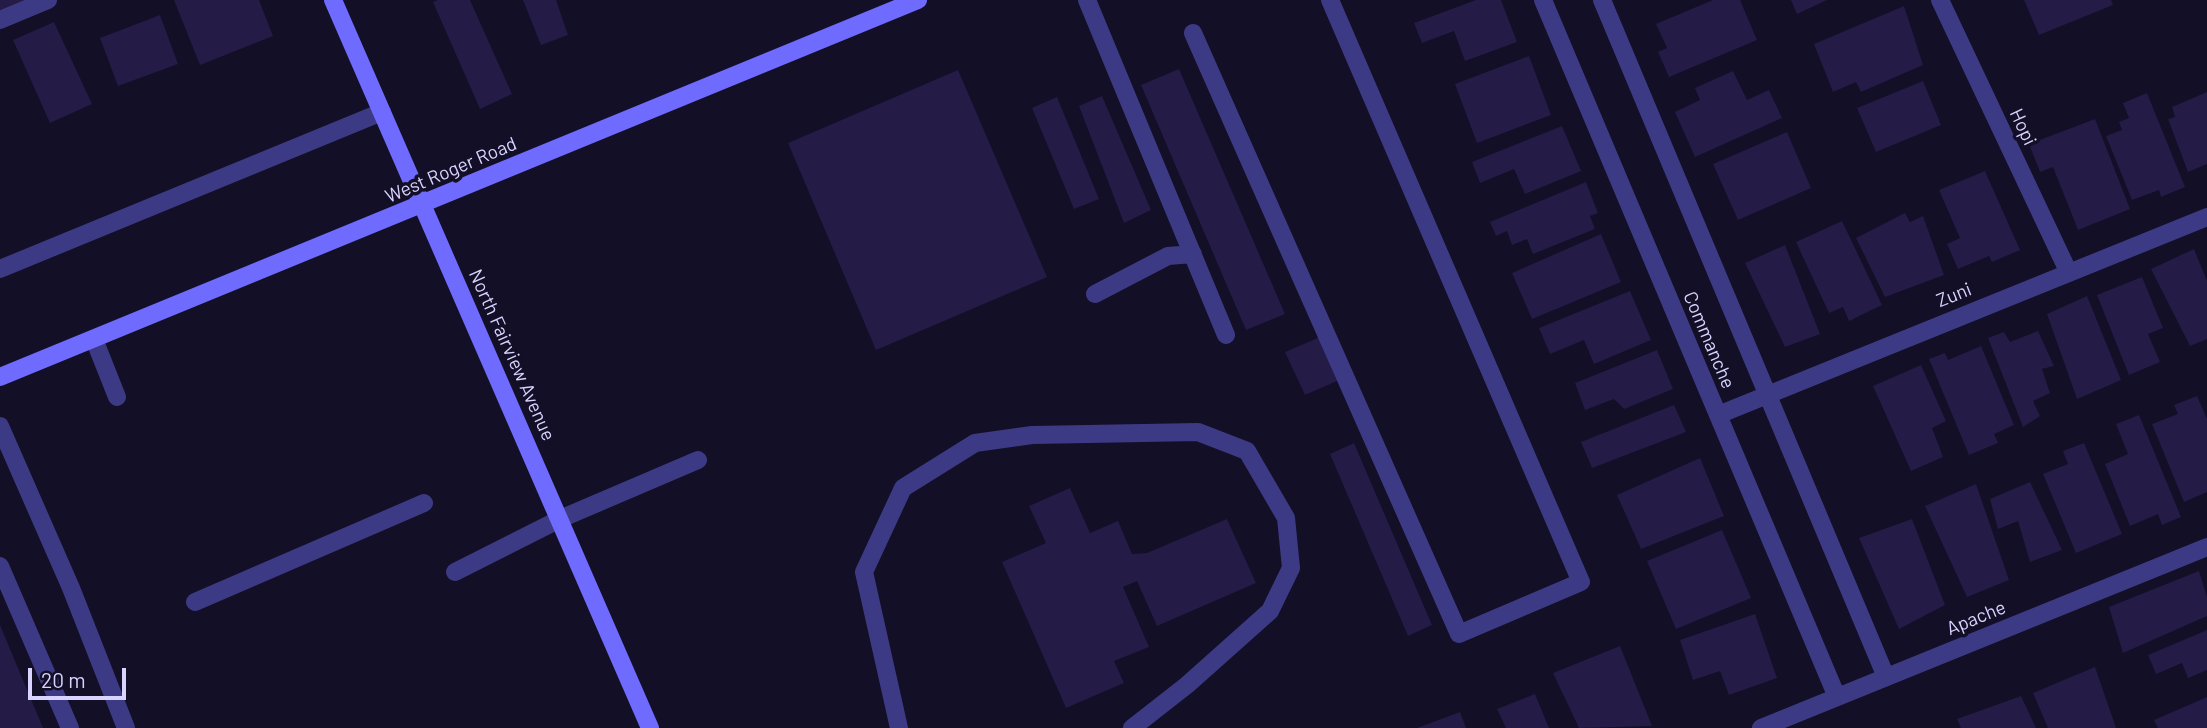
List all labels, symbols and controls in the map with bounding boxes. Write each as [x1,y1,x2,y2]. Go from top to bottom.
street label: Hopi [2005,105,2041,149]
street label: West Roger Road [382,132,520,208]
street label: North Fairview Avenue [464,266,560,444]
street label: Zuni [1933,278,1975,312]
street label: Commanche [1678,288,1740,392]
street label: Apache [1943,596,2009,640]
scale bar [32,654,130,698]
text: 20 m [41,667,86,692]

